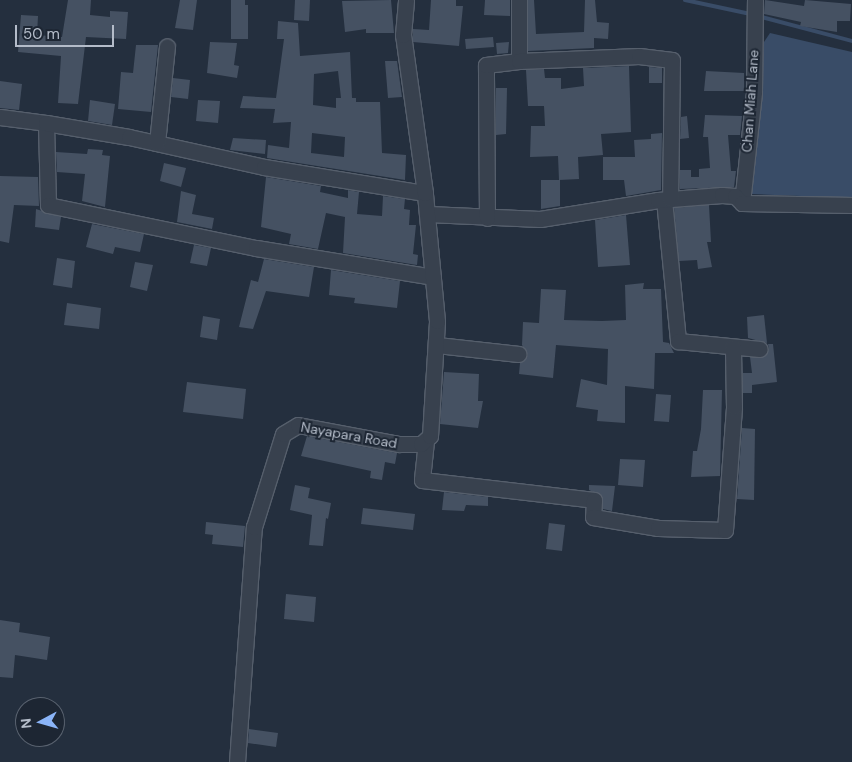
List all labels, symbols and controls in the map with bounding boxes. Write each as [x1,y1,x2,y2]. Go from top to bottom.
scale bar [18,15,116,47]
text: 50 m [23,24,60,44]
street label: Chan Miah Lane [738,49,762,153]
street label: Nayapara Road [300,418,398,452]
north arrow [15,697,65,747]
text: N [17,717,36,729]

